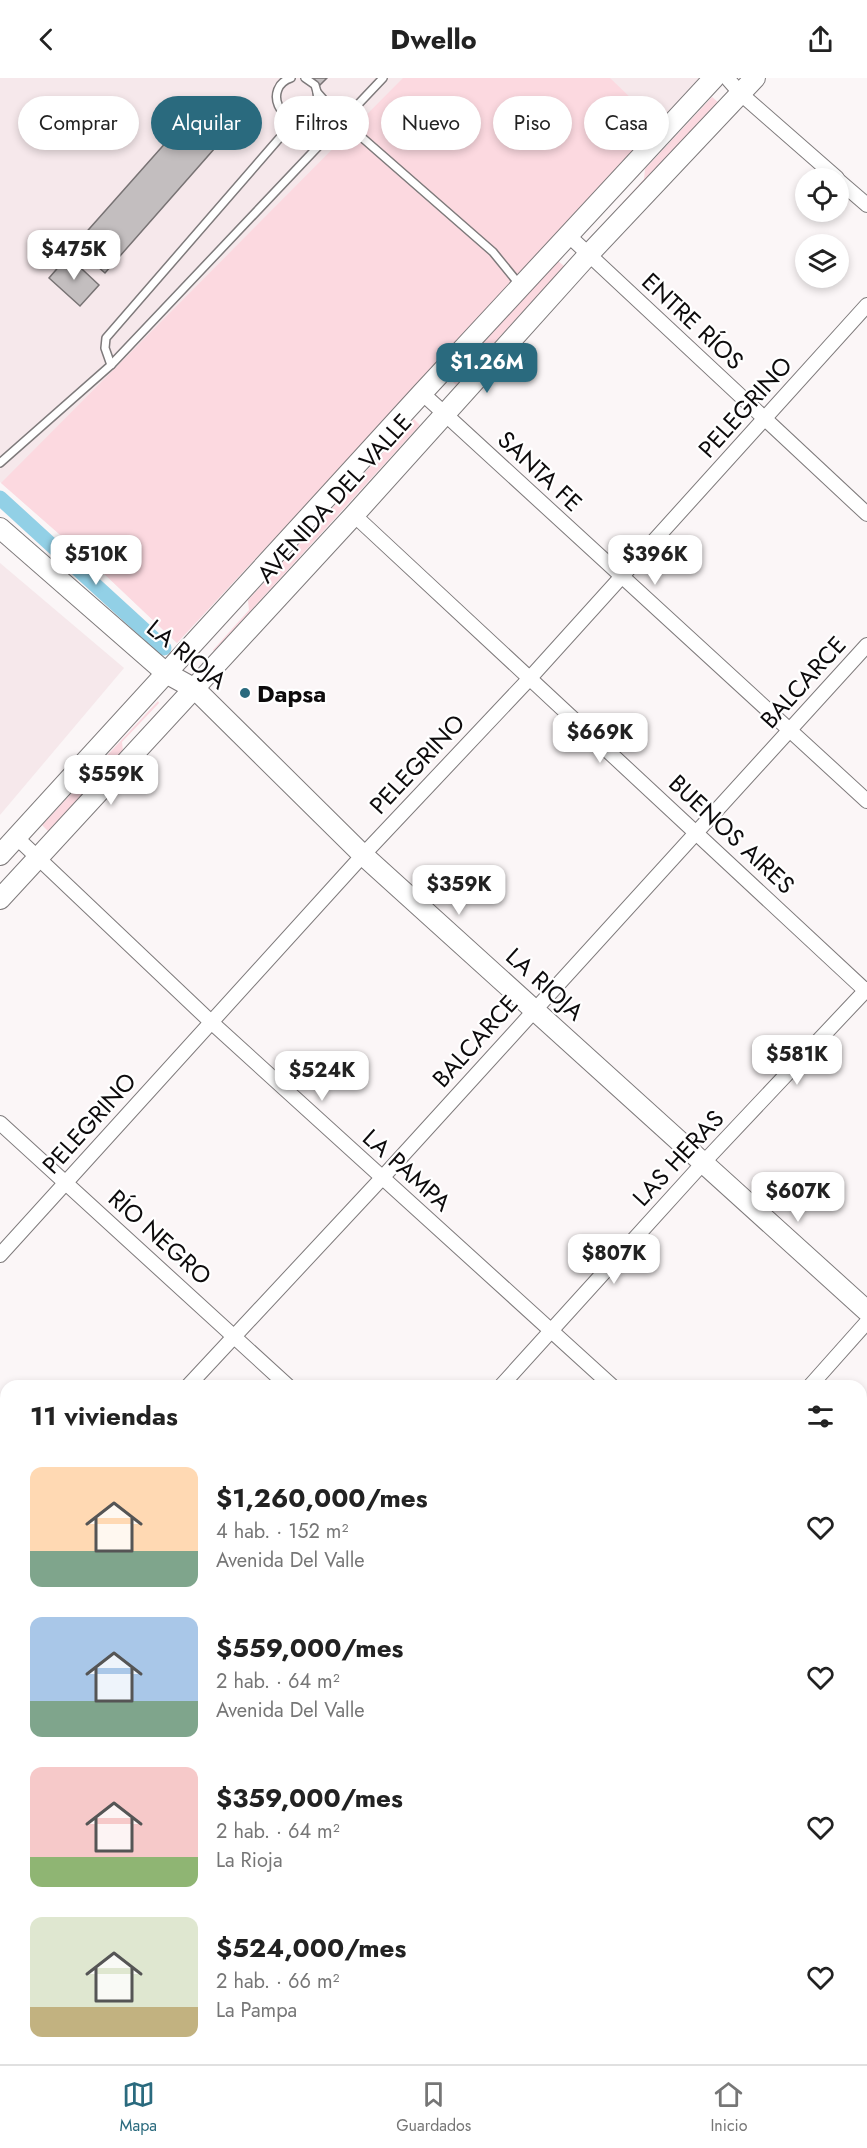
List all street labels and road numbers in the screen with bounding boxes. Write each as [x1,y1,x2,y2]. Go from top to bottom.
street label: ENTRE RÍOS [634,264,752,378]
street label: PELEGRINO [690,349,800,465]
street label: AVENIDA DEL VALLE [248,406,420,590]
street label: SANTA FE [490,423,590,519]
street label: LA RIOJA [139,611,235,697]
street label: BALCARCE [752,628,854,736]
street label: PELEGRINO [361,706,473,822]
street label: BUENOS AIRES [661,766,803,902]
street label: LA RIOJA [498,939,592,1029]
street label: BALCARCE [424,987,526,1095]
street label: PELEGRINO [34,1065,144,1181]
street label: LAS HERAS [624,1102,732,1214]
street label: LA PAMPA [355,1121,459,1219]
street label: RÍO NEGRO [101,1181,219,1293]

